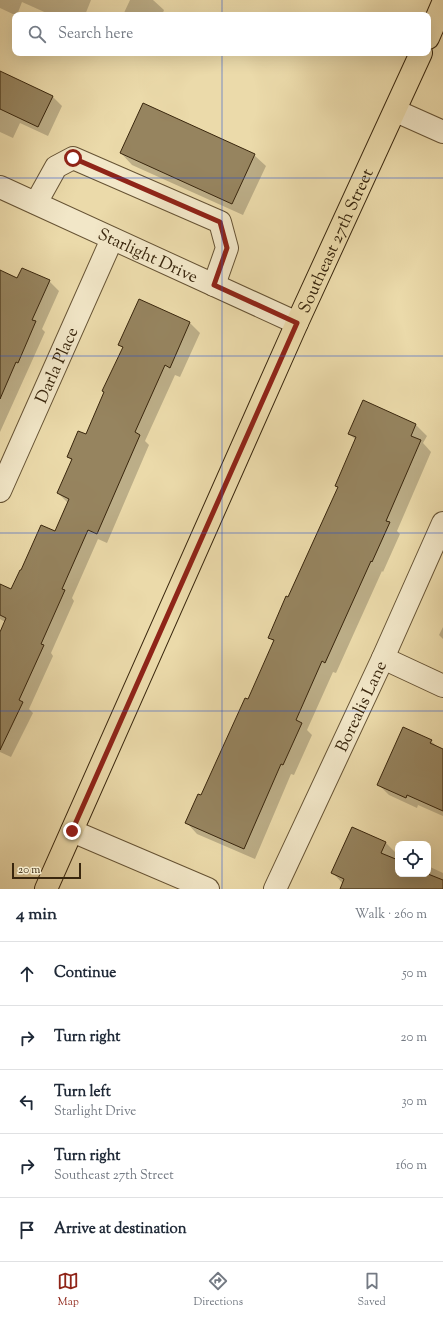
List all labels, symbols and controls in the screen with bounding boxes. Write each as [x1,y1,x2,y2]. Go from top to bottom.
search box [12,12,431,56]
icon: search [26,23,48,45]
text: Search here [58,24,133,45]
route start [64,149,82,167]
street label: Southeast 27th Street [293,165,380,317]
street label: Starlight Drive [93,223,201,290]
street label: Darla Place [30,324,85,408]
street label: Borealis Lane [331,657,394,756]
route end [63,822,81,840]
map controls [395,841,431,877]
button: locate [395,841,431,877]
scale bar [12,861,81,880]
text: 20 m [18,862,40,878]
text: 4 min [16,903,57,927]
text: Walk · 260 m [355,906,427,924]
icon: ahead [16,963,38,985]
text: Continue [54,963,116,984]
text: 50 m [402,965,427,983]
icon: right [16,1027,38,1049]
text: Turn right [54,1027,120,1048]
text: 20 m [401,1029,427,1047]
text: Turn left [54,1082,111,1103]
icon: left [16,1091,38,1113]
text: 30 m [401,1093,427,1111]
text: Starlight Drive [54,1103,136,1121]
text: Turn right [54,1146,120,1167]
icon: right [16,1155,38,1177]
text: 160 m [396,1157,427,1175]
text: Southeast 27th Street [54,1167,174,1185]
icon: arrive [16,1219,38,1241]
text: Arrive at destination [54,1219,187,1240]
tab: Map [57,1270,79,1310]
tab: Directions [194,1270,243,1310]
tab: Saved [358,1270,386,1310]

